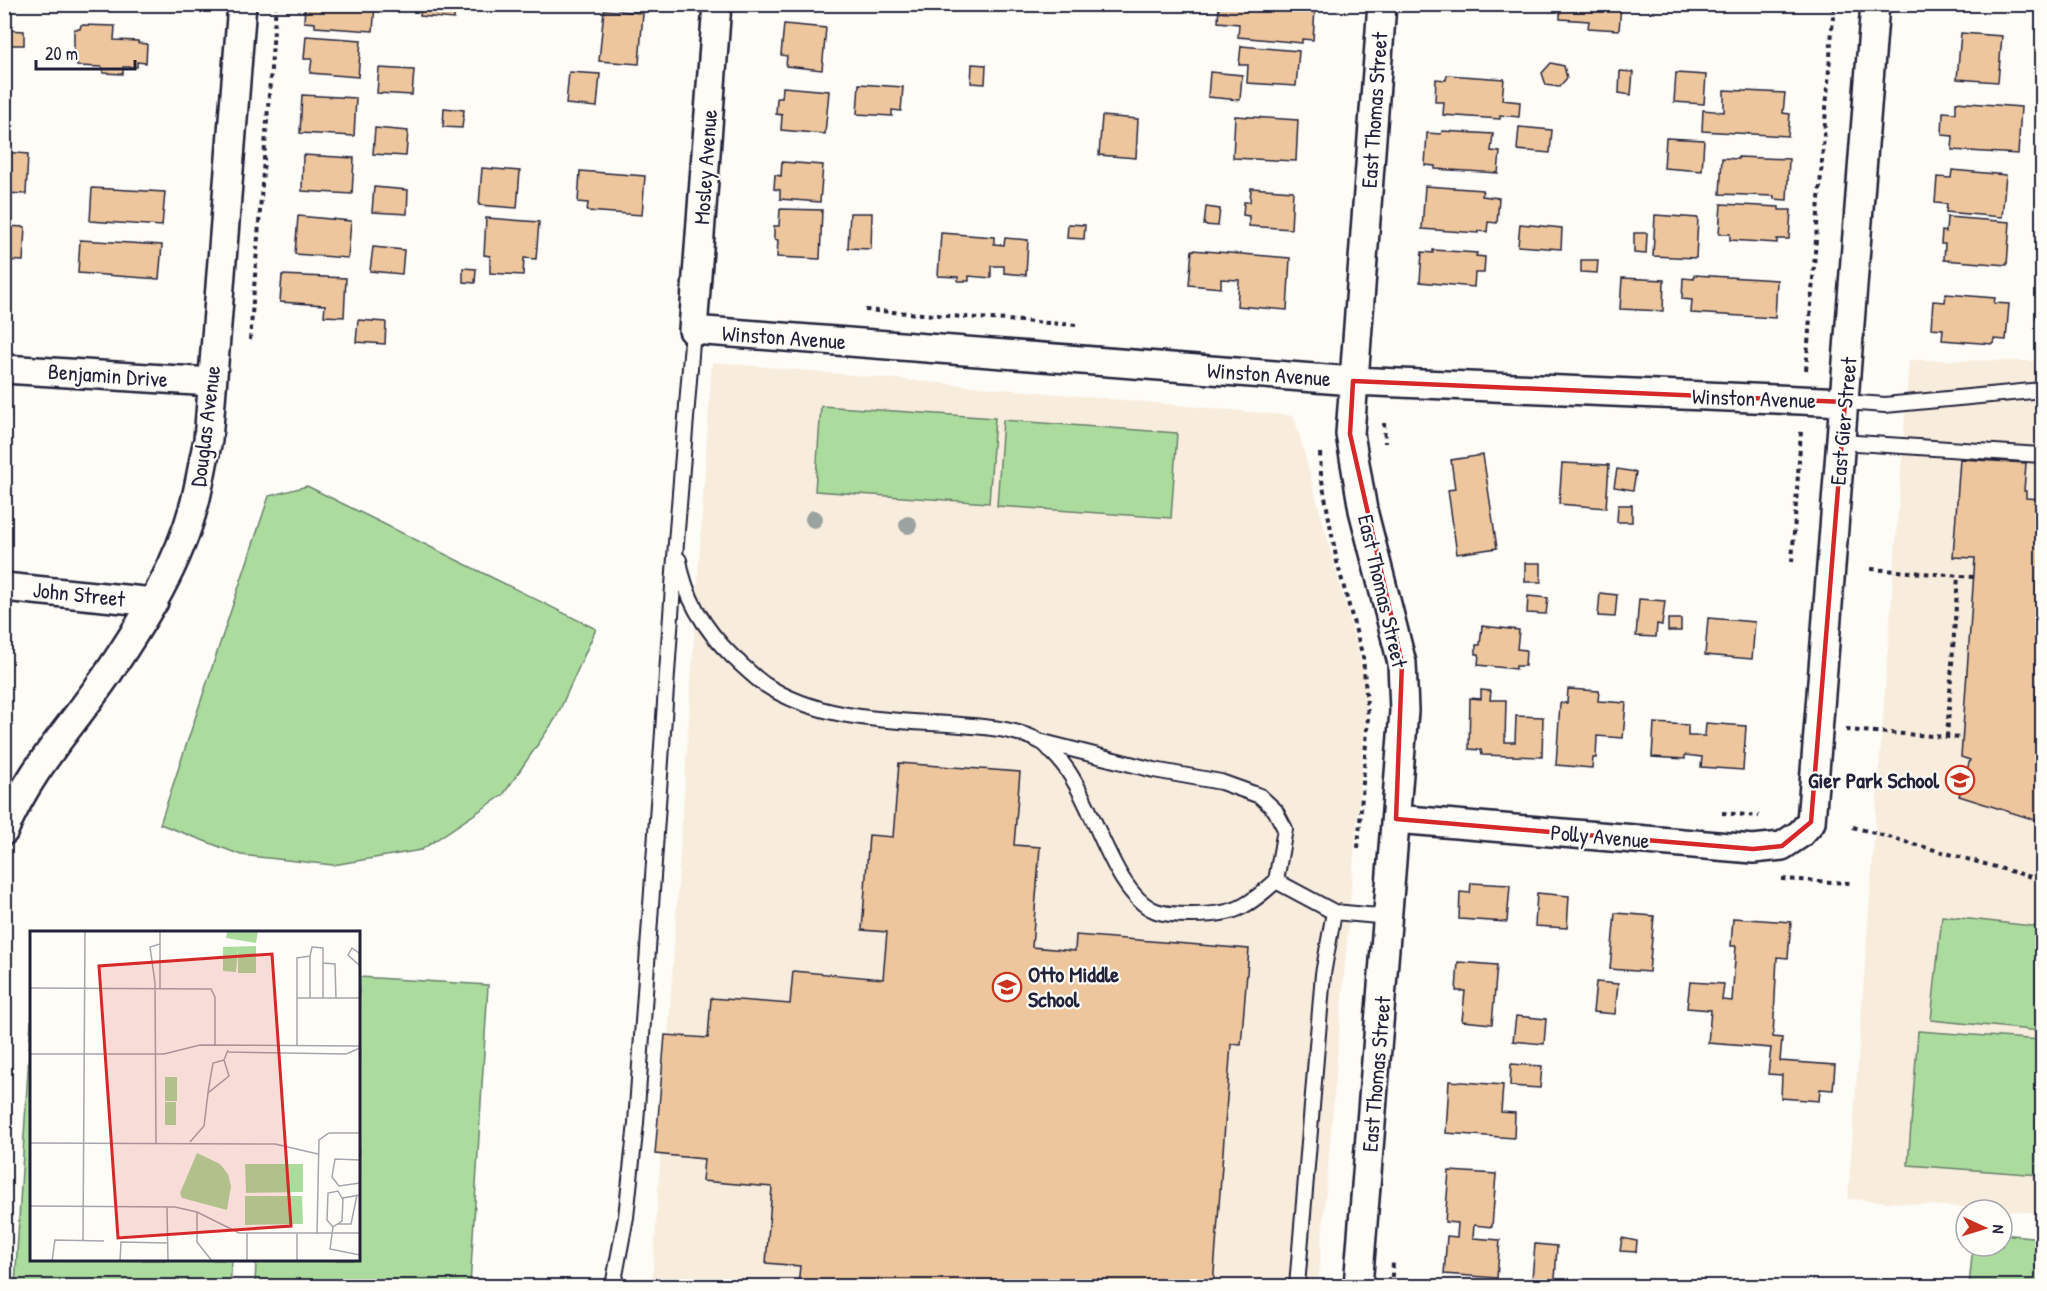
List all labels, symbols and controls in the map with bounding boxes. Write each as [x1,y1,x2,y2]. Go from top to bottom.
street label: East Thomas Street [1354,31,1394,189]
scale bar [36,33,135,71]
text: 20 m [45,41,78,66]
street label: Mosley Avenue [686,108,724,226]
street label: Winston Avenue [721,318,847,356]
street label: Winston Avenue [1206,355,1332,393]
street label: East Gier Street [1822,355,1864,486]
street label: Benjamin Drive [47,356,169,394]
street label: Douglas Avenue [183,364,227,488]
street label: Winston Avenue [1691,381,1817,415]
street label: East Thomas Street [1351,512,1415,671]
street label: John Street [31,574,127,614]
school or university icon: Gier Park School [1944,764,1976,796]
place label: Gier Park School [1808,765,1940,795]
street label: Polly Avenue [1549,817,1651,855]
inset map [30,931,360,1261]
place label: Otto Middle School [1028,959,1119,1014]
school or university icon: Otto Middle School [991,971,1023,1003]
street label: East Thomas Street [1354,994,1398,1153]
north arrow [1954,1198,2014,1258]
text: N [1988,1224,2010,1235]

